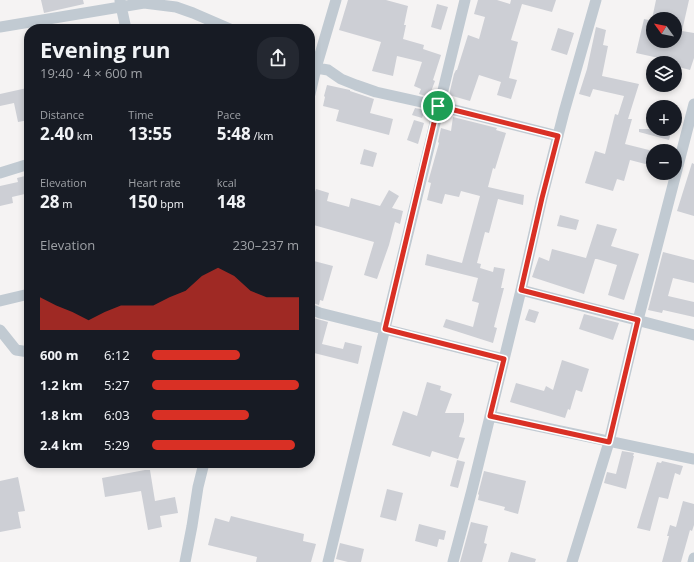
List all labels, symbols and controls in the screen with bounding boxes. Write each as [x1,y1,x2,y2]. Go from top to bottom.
north arrow [646,12,682,48]
map controls [646,12,682,180]
text: Evening run [40,34,171,64]
button: share [257,37,299,79]
button: layers [646,56,682,92]
text: 19:40 · 4 × 600 m [40,64,143,82]
pin [421,89,455,123]
icon: arrive [427,95,449,117]
button: + [646,100,682,136]
text: Distance [40,107,84,122]
text: Time [128,107,154,122]
text: Pace [217,107,241,122]
text: 2.40 [40,122,74,145]
text: 13:55 [128,122,172,145]
text: 5:48 [217,122,251,145]
text: km [74,128,93,143]
text: /km [251,128,274,143]
button: − [646,144,682,180]
text: Elevation [40,175,87,190]
text: Heart rate [128,175,181,190]
text: kcal [217,175,237,190]
text: 28 [40,190,59,213]
text: 150 [128,190,158,213]
text: 148 [217,190,246,213]
text: m [59,196,73,211]
text: bpm [158,196,184,211]
text: Elevation [40,236,95,254]
text: 230–237 m [232,236,299,254]
text: 600 m [40,346,78,364]
text: 6:12 [104,346,130,364]
text: 1.2 km [40,376,83,394]
text: 5:27 [104,376,130,394]
text: 1.8 km [40,406,83,424]
text: 6:03 [104,406,130,424]
text: 2.4 km [40,436,83,454]
text: 5:29 [104,436,130,454]

